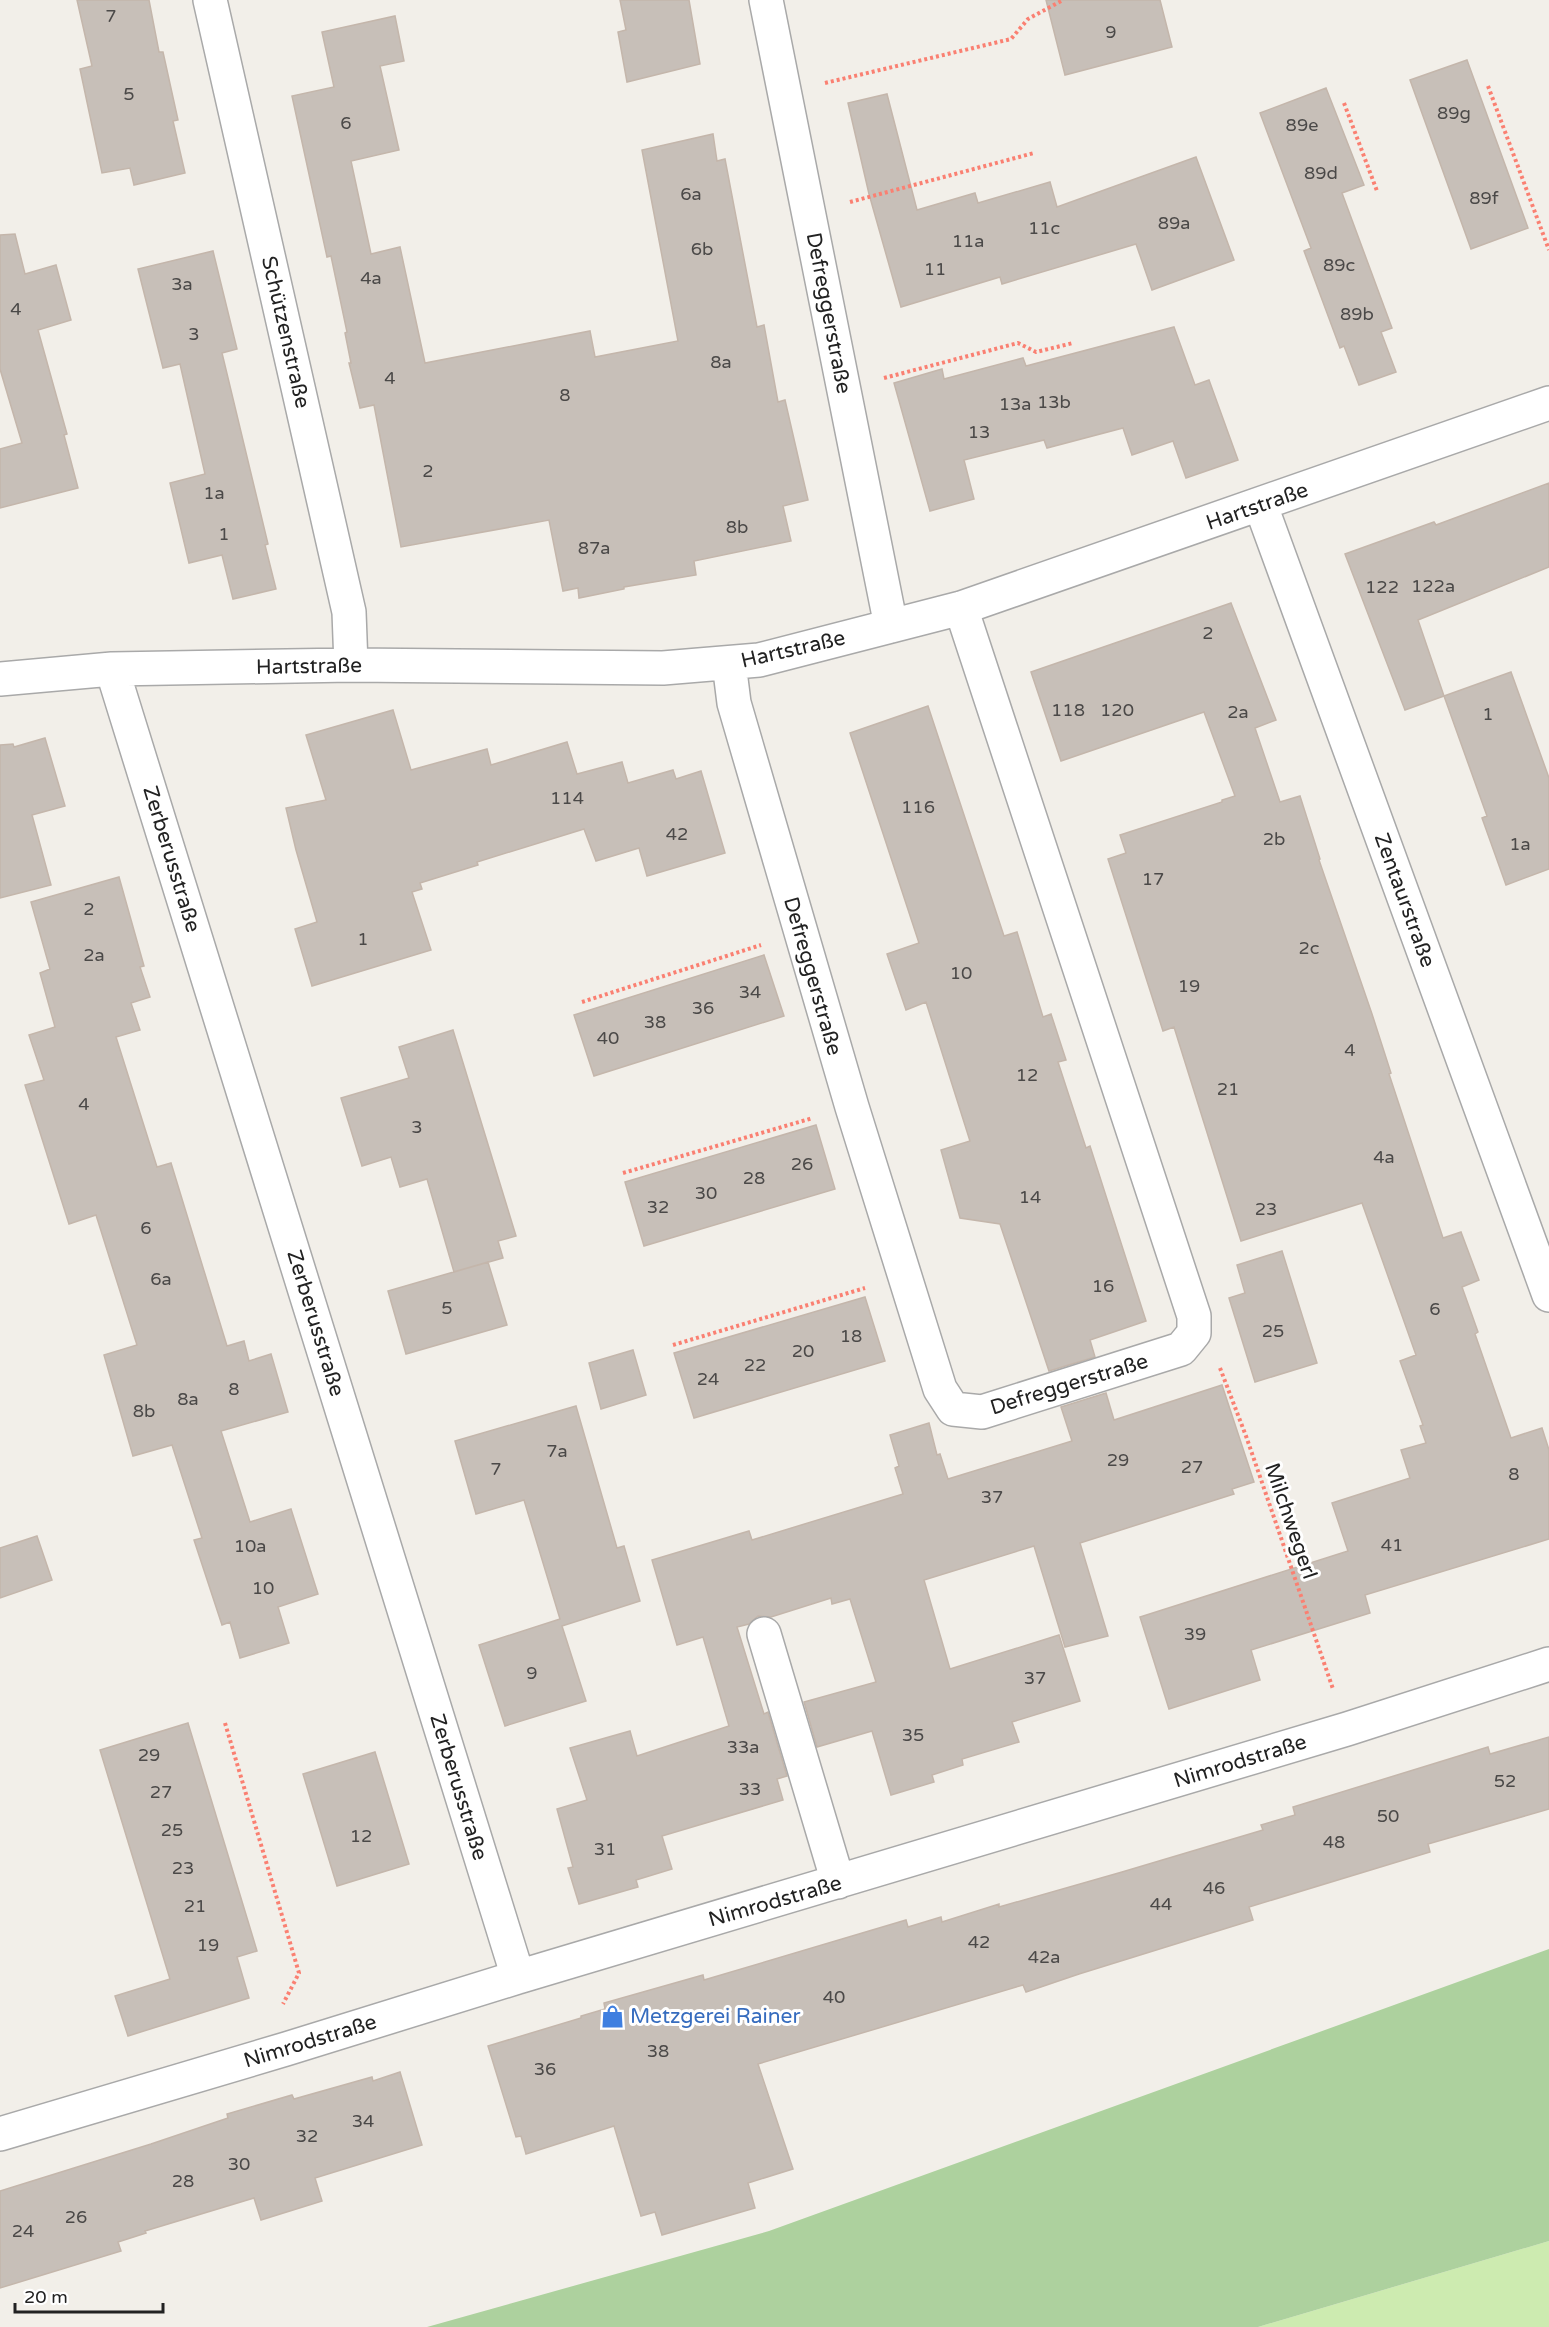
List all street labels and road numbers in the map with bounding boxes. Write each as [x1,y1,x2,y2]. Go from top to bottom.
street label: Defreggerstraße [801,230,856,396]
street label: Schützenstraße [256,254,315,411]
street label: Hartstraße [1203,477,1312,536]
street label: Hartstraße [739,625,848,674]
street label: Hartstraße [256,653,362,680]
street label: Zerberusstraße [137,783,206,936]
street label: Zentaurstraße [1369,830,1440,971]
street label: Defreggerstraße [778,894,847,1058]
street label: Zerberusstraße [281,1247,350,1400]
street label: Defreggerstraße [987,1349,1151,1420]
street label: Milchwegerl [1259,1460,1322,1582]
street label: Zerberusstraße [424,1711,493,1864]
street label: Nimrodstraße [1171,1729,1310,1794]
street label: Nimrodstraße [706,1870,845,1932]
street label: Nimrodstraße [241,2009,380,2074]

